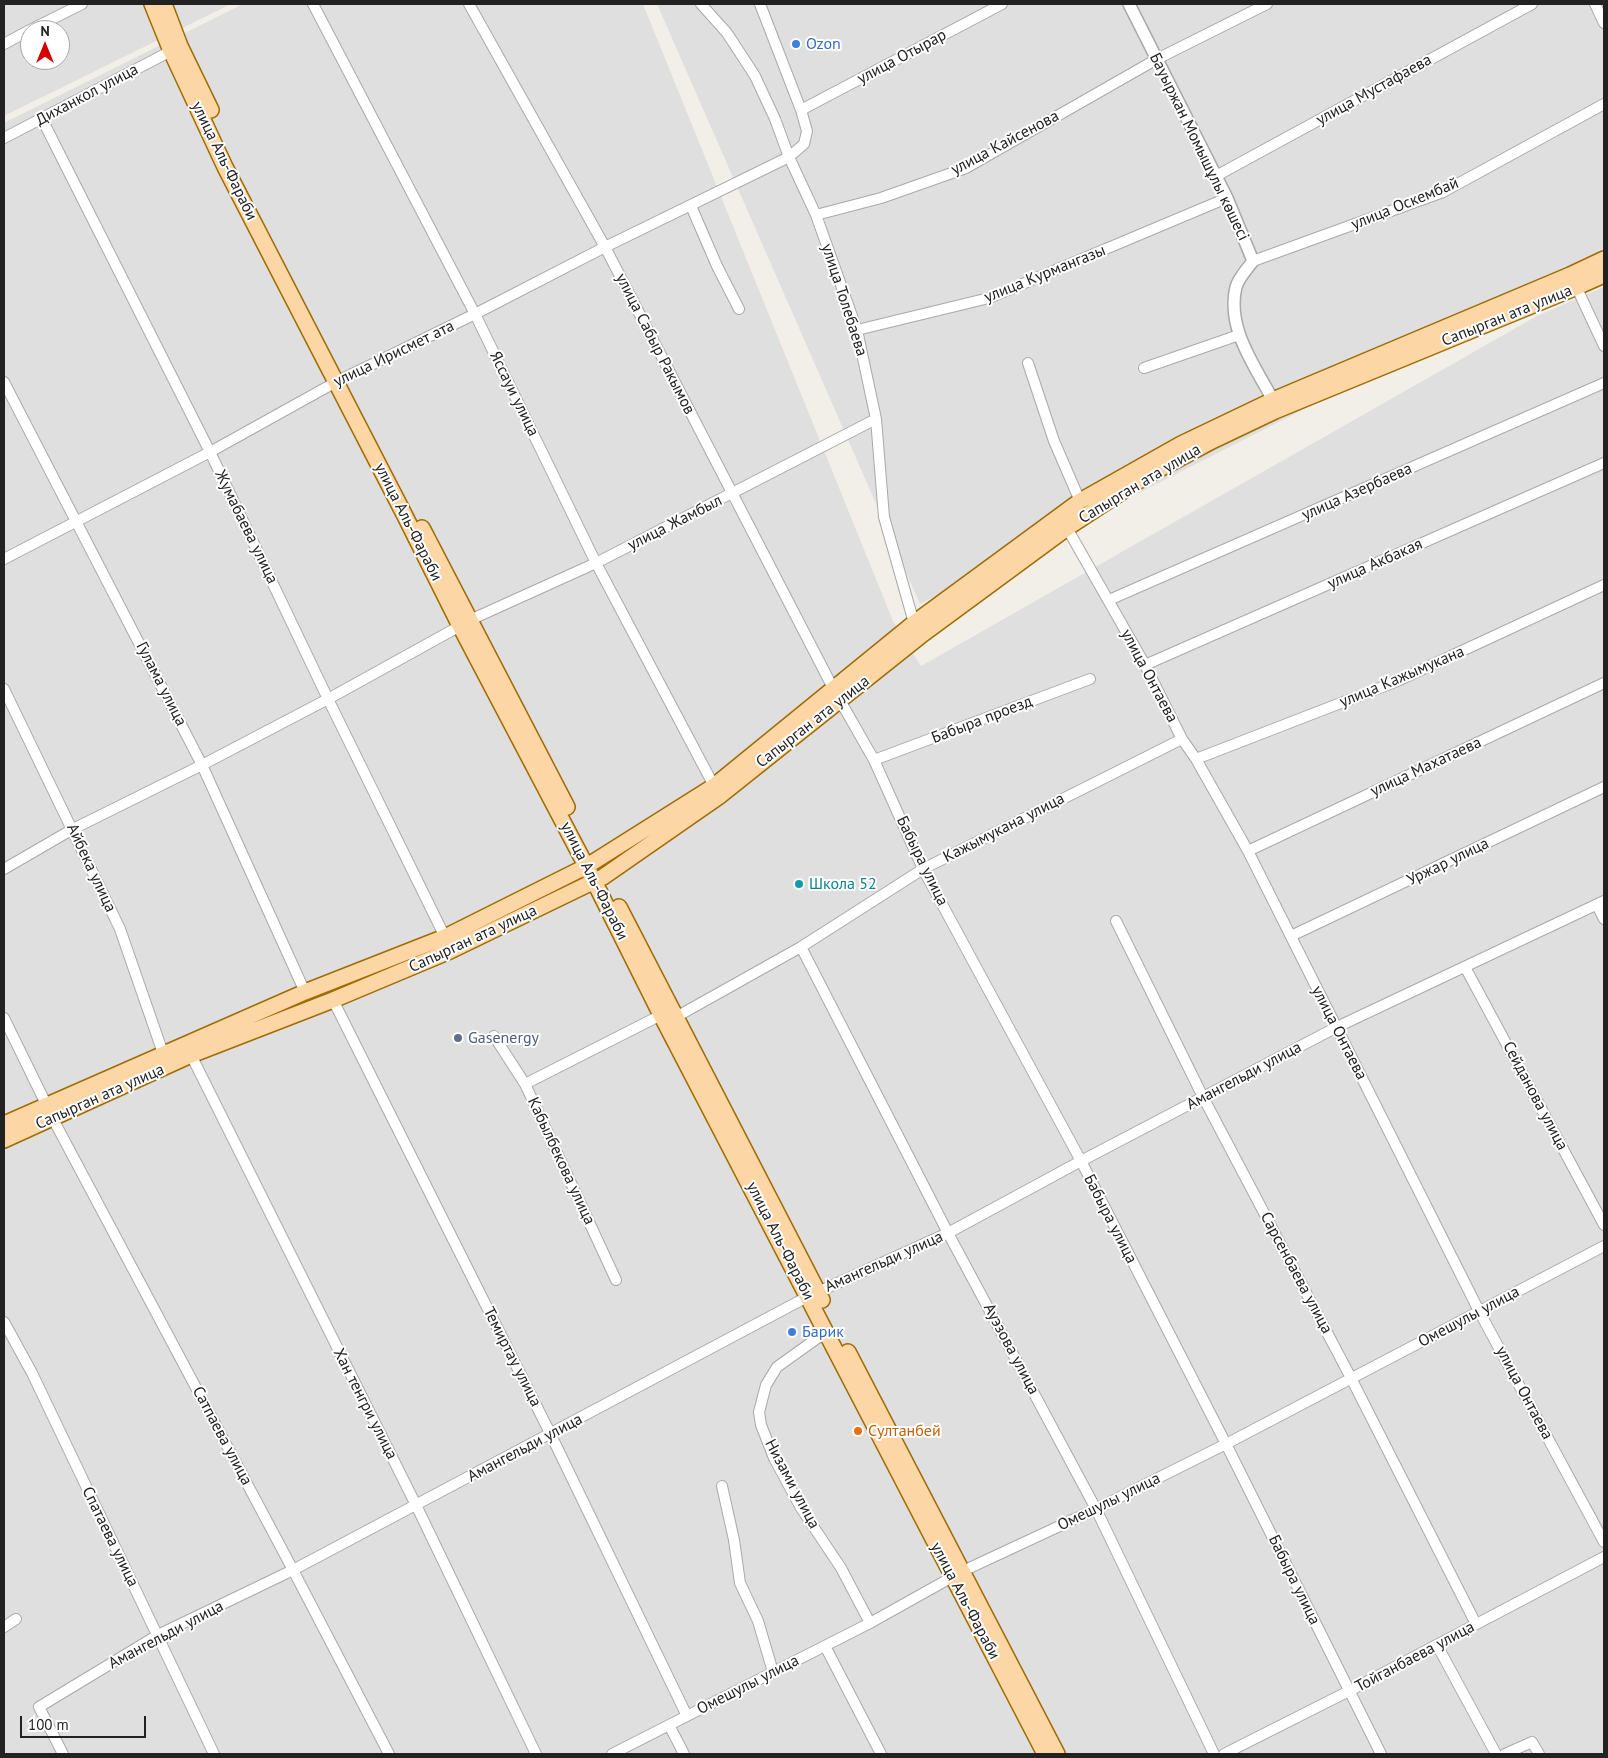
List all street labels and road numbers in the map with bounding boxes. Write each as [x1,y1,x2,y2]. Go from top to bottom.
street label: улица Отырар [854,25,950,89]
street label: Бауыржан Момышұлы көшесі [1145,50,1253,244]
street label: улица Мустафаева [1313,50,1435,130]
street label: Диханкол улица [32,60,142,130]
street label: улица Аль-Фараби [187,98,261,224]
street label: улица Кайсенова [948,106,1062,180]
street label: улица Оскембай [1348,174,1462,234]
street label: улица Толебаева [817,241,871,359]
street label: улица Курмангазы [982,241,1108,307]
street label: улица Сабыр Ракымов [611,270,699,418]
street label: Сапырган ата улица [1439,281,1575,351]
street label: улица Ирисмет ата [331,316,457,392]
street label: Яссауи улица [485,348,543,440]
street label: Сапырган ата улица [1076,440,1204,528]
street label: улица Азербаева [1299,459,1415,525]
street label: улица Аль-Фараби [370,460,446,584]
street label: Жумабаева улица [210,467,282,587]
street label: улица Жамбыл [625,491,725,555]
street label: улица Акбакая [1325,535,1425,593]
street label: улица Онтаева [1116,626,1182,726]
street label: Гулама улица [132,639,190,729]
street label: улица Кажымукана [1337,642,1467,712]
street label: Сапырган ата улица [752,672,874,772]
street label: Бабыра проезд [929,692,1035,748]
street label: улица Махатаева [1368,733,1484,801]
street label: Кажымукана улица [940,789,1068,867]
street label: Бабыра улица [892,813,952,909]
street label: улица Аль-Фараби [556,819,632,943]
street label: Айбека улица [62,821,120,915]
street label: Уржар улица [1404,834,1492,890]
street label: Сапырган ата улица [406,901,540,977]
street label: улица Онтаева [1307,983,1371,1083]
street label: Амангельди улица [1183,1038,1305,1114]
street label: Сейданова улица [1498,1038,1572,1154]
street label: Сапырган ата улица [33,1060,167,1134]
street label: Кабылбекова улица [523,1094,599,1228]
street label: Бабыра улица [1079,1171,1141,1267]
street label: улица Аль-Фараби [742,1179,818,1303]
street label: Сарсенбаева улица [1256,1209,1336,1337]
street label: Амангельди улица [822,1227,946,1297]
street label: Омешулы улица [1415,1282,1523,1352]
street label: Ауэзова улица [979,1300,1043,1398]
street label: Темиртау улица [479,1304,545,1410]
street label: улица Онтаева [1491,1343,1557,1443]
street label: Хан тенгри улица [329,1345,401,1463]
street label: Сатпаева улица [188,1383,256,1489]
street label: Амангельди улица [464,1410,586,1486]
street label: Низами улица [760,1436,824,1532]
street label: Омешулы улица [1054,1469,1164,1535]
street label: Спатаева улица [77,1484,143,1590]
street label: Бабыра улица [1264,1532,1324,1628]
street label: улица Аль-Фараби [926,1539,1004,1663]
street label: Амангельди улица [105,1597,227,1673]
street label: Тойганбаева улица [1352,1617,1478,1697]
street label: Омешулы улица [694,1651,802,1719]

